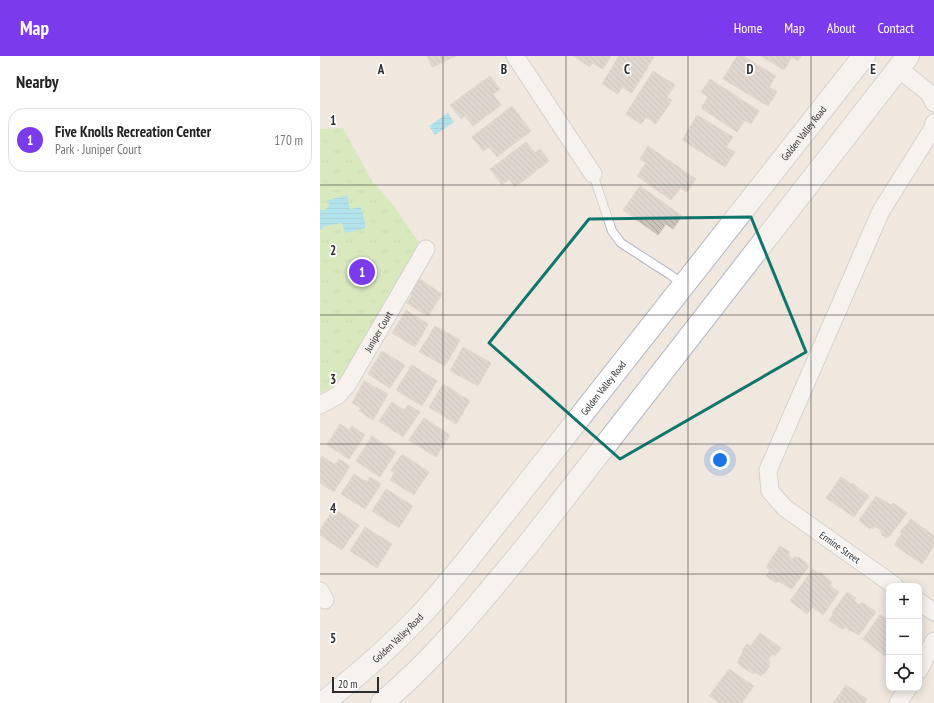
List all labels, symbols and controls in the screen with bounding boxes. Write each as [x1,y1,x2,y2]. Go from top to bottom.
text: Map [20,16,49,40]
text: Home [734,19,762,37]
text: Map [784,19,805,37]
text: About [827,19,856,37]
text: Contact [878,19,914,37]
text: A [377,61,385,78]
text: B [501,61,507,78]
text: C [624,61,630,78]
text: D [747,61,754,78]
text: E [870,61,876,78]
text: Nearby [16,71,59,93]
street label: Golden Valley Road [778,103,829,163]
text: 1 [330,112,336,129]
text: Five Knolls Recreation Center [55,122,211,141]
text: 1 [27,132,33,149]
text: 170 m [274,132,303,149]
text: Park · Juniper Court [55,141,141,158]
text: 2 [330,242,336,259]
pin: 1 [349,257,375,287]
street label: Juniper Court [361,309,396,355]
street label: Golden Valley Road [578,358,629,418]
text: 3 [330,371,336,388]
your location [710,450,730,470]
text: 4 [330,500,337,517]
street label: Ermine Street [817,529,863,566]
map controls [886,583,922,691]
button: + [886,583,922,619]
street label: Golden Valley Road [370,611,426,666]
button: − [886,619,922,655]
text: 5 [330,630,336,647]
button: locate [886,655,922,691]
scale bar [332,675,379,694]
text: 20 m [338,677,357,691]

